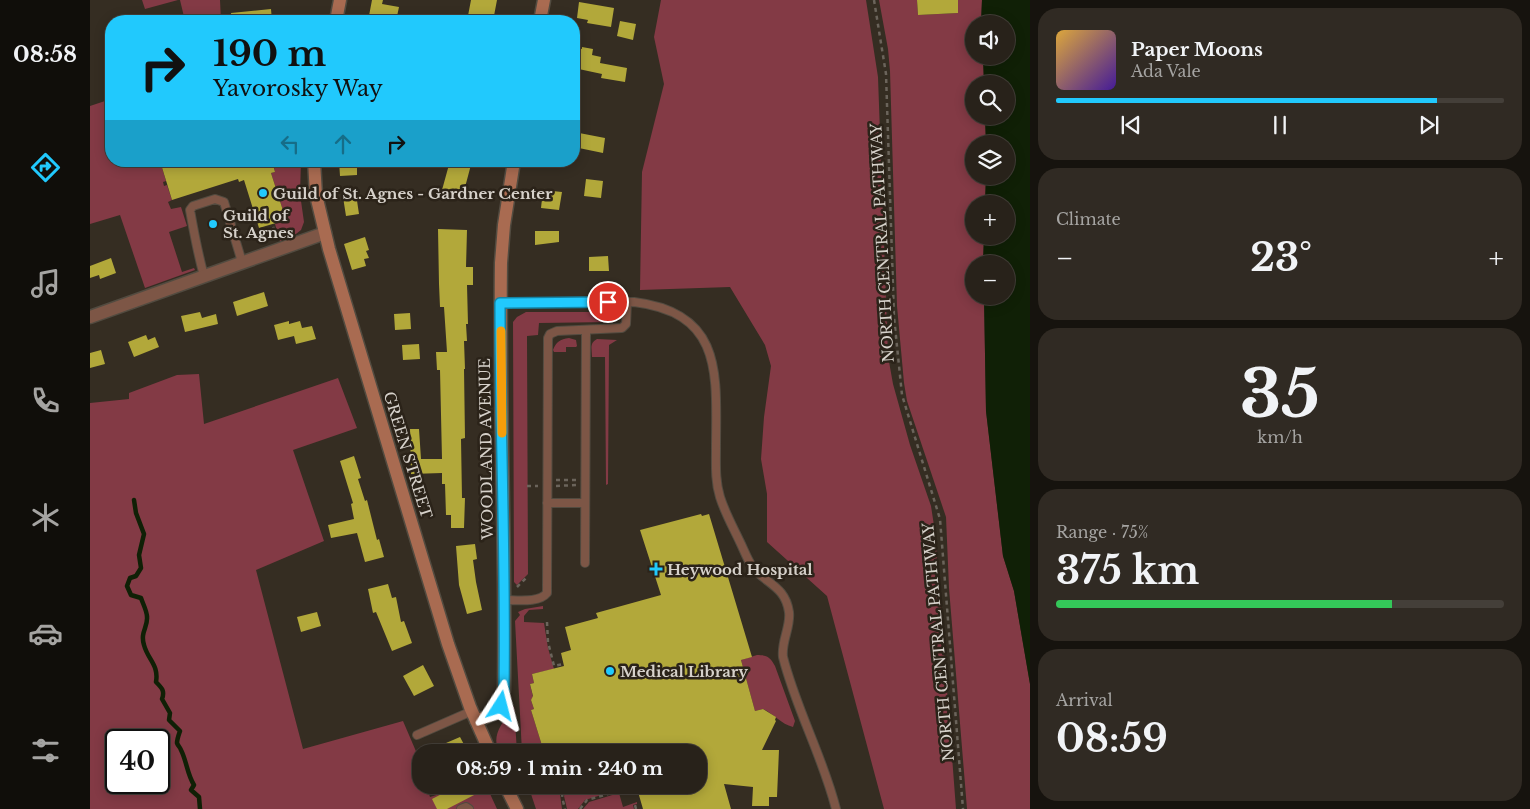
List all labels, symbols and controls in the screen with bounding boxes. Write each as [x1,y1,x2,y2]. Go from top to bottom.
map controls [965,15,1015,305]
button: sound [965,15,1015,65]
text: 190 m [213,32,326,75]
icon: right [130,35,195,100]
text: Paper Moons [1131,38,1263,61]
text: 08:58 [13,41,77,68]
text: Ada Vale [1131,61,1201,81]
text: Yavorosky Way [213,75,383,102]
button: search [965,75,1015,125]
icon: previous [1117,111,1145,139]
icon: pause [1266,111,1294,139]
icon: next [1415,111,1443,139]
street label: NORTH CENTRAL PATHWAY [866,122,898,363]
icon: left [276,130,304,158]
icon: ahead [329,130,357,158]
icon: right [382,130,410,158]
button: layers [965,135,1015,185]
icon: directions [28,150,63,185]
place label: Guild of St. Agnes - Gardner Center [273,184,553,203]
marker: Guild of St. Agnes - Gardner Center [257,187,269,199]
button: + [965,195,1015,245]
place label: Guild of St. Agnes [223,206,294,242]
text: Climate [1056,209,1121,229]
marker: Guild of St. Agnes [207,218,219,230]
text: 23° [1250,234,1312,281]
text: − [1056,241,1074,276]
text: + [1489,241,1504,276]
button: − [965,255,1015,305]
icon: music [28,266,63,301]
pin [587,281,629,323]
icon: arrive [594,288,622,316]
text: 35 [1240,354,1320,435]
street label: WOODLAND AVENUE [475,358,497,541]
icon: phone [28,383,63,418]
street label: GREEN STREET [380,389,436,521]
text: km/h [1257,427,1303,447]
icon: climate [28,500,63,535]
street label: NORTH CENTRAL PATHWAY [918,521,958,762]
text: Range · 75% [1056,522,1149,542]
text: 375 km [1056,547,1199,594]
place label: Heywood Hospital [667,560,813,579]
marker: Heywood Hospital [649,562,663,576]
icon: car [28,616,63,651]
place label: Medical Library [620,662,748,681]
marker: Medical Library [604,665,616,677]
position arrow [474,679,526,731]
text: Arrival [1056,690,1113,710]
text: 08:59 [1056,715,1168,762]
speed limit sign: 40 [105,729,170,794]
icon: filters [28,733,63,768]
text: 08:59 · 1 min · 240 m [456,757,663,780]

